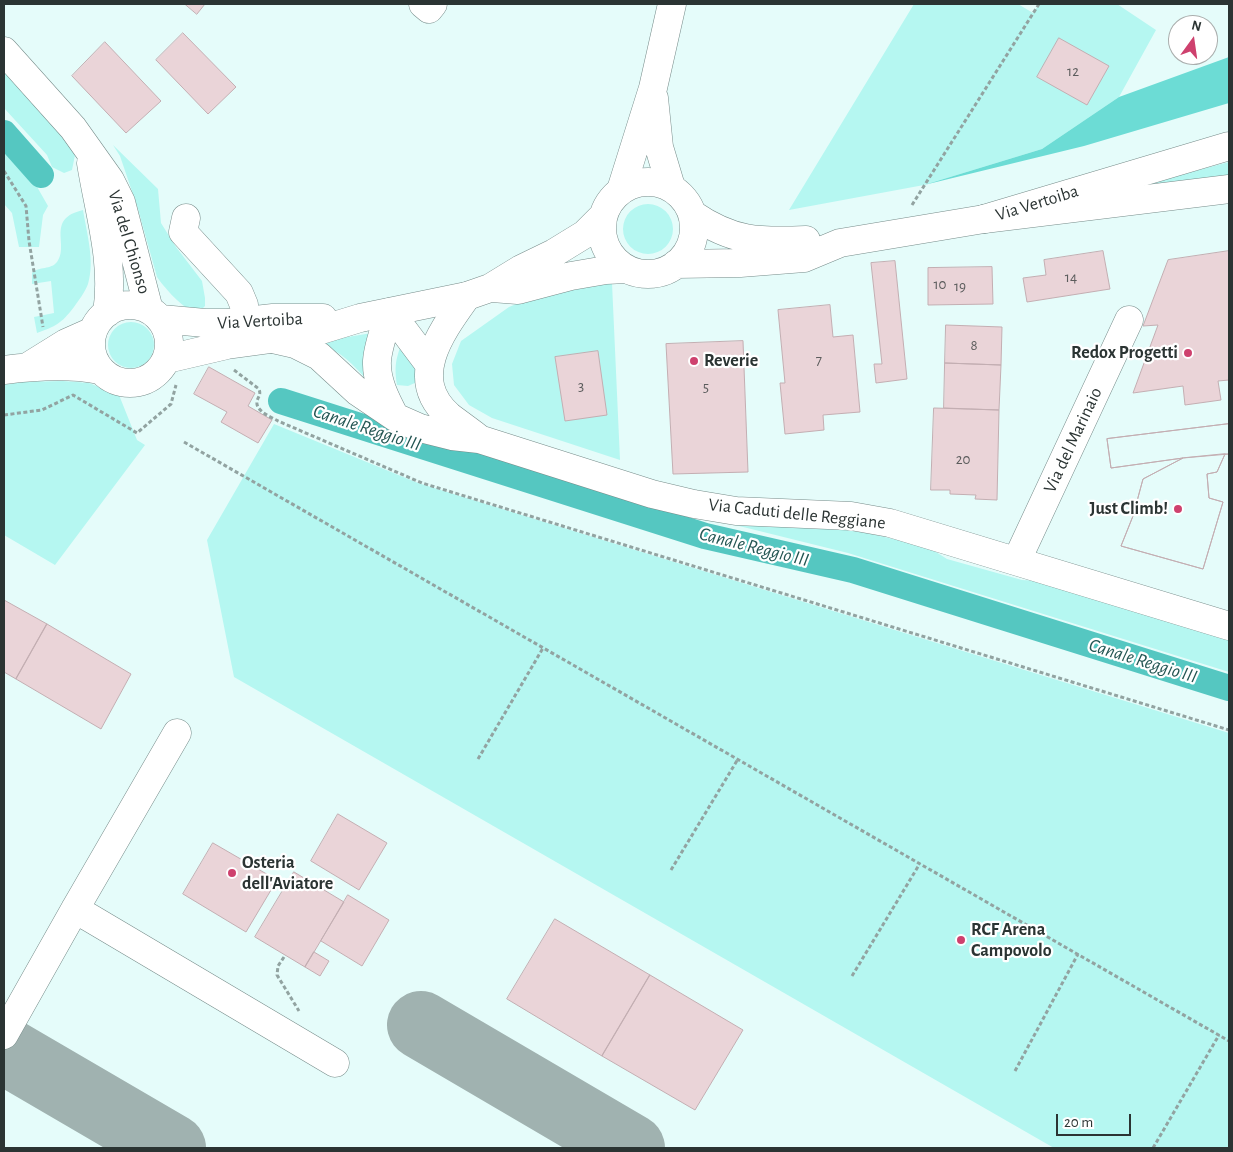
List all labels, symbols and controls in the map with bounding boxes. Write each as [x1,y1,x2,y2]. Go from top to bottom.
north arrow [1168,15,1218,65]
text: N [1190,18,1203,34]
house number: 12 [1067,62,1079,80]
street label: Via Vertoiba [993,180,1081,226]
street label: Via del Chionso [103,188,155,296]
house number: 14 [1065,268,1077,286]
house number: 10 [933,275,947,293]
house number: 19 [954,277,966,295]
street label: Via Vertoiba [217,308,303,334]
house number: 8 [970,336,978,354]
place label: Redox Progetti [1071,342,1178,364]
marker: Redox Progetti [1182,347,1194,359]
place label: Reverie [704,350,758,372]
house number: 7 [816,351,822,369]
marker: Reverie [688,355,700,367]
house number: 3 [578,377,584,395]
house number: 5 [703,378,709,396]
street label: Via del Marinaio [1039,384,1107,496]
water label: Canale Reggio III [310,400,424,456]
house number: 20 [956,450,970,468]
street label: Via Caduti delle Reggiane [707,494,887,534]
place label: Just Climb! [1090,498,1168,520]
marker: Just Climb! [1172,503,1184,515]
water label: Canale Reggio III [697,522,811,572]
water label: Canale Reggio III [1086,634,1200,688]
place label: Osteria dell'Aviatore [242,852,333,894]
marker: Osteria dell'Aviatore [226,867,238,879]
place label: RCF Arena Campovolo [971,919,1052,962]
marker: RCF Arena Campovolo [955,934,967,946]
scale bar [1058,1104,1133,1136]
text: 20 m [1064,1115,1093,1130]

